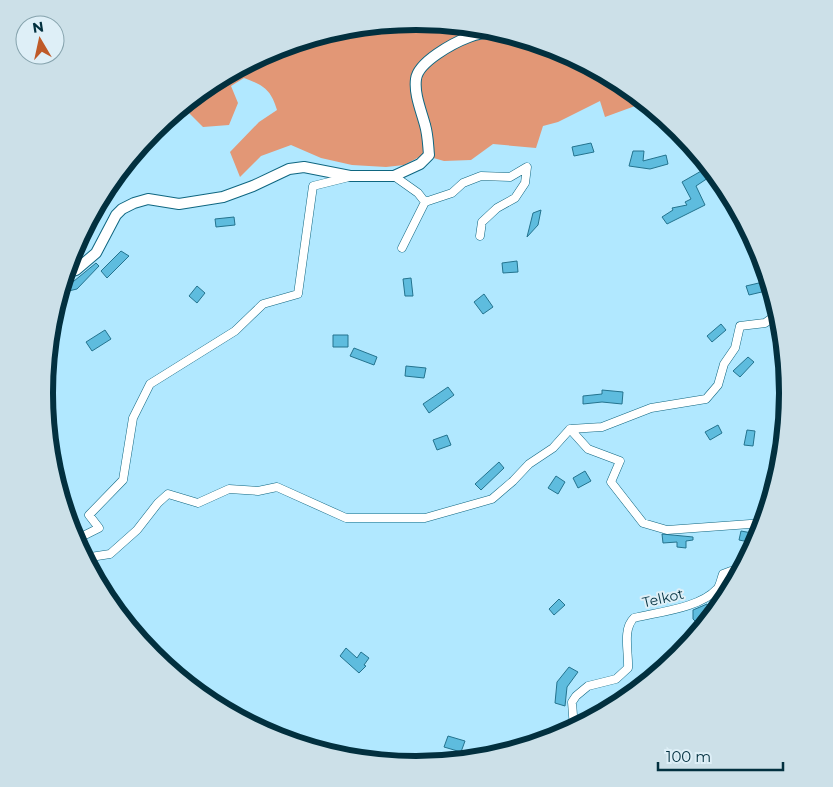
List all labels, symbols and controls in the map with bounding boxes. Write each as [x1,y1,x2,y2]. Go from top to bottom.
north arrow [15,15,65,65]
text: N [31,17,45,37]
street label: Telkot [640,584,686,611]
scale bar [658,740,783,772]
text: 100 m [666,747,711,766]

